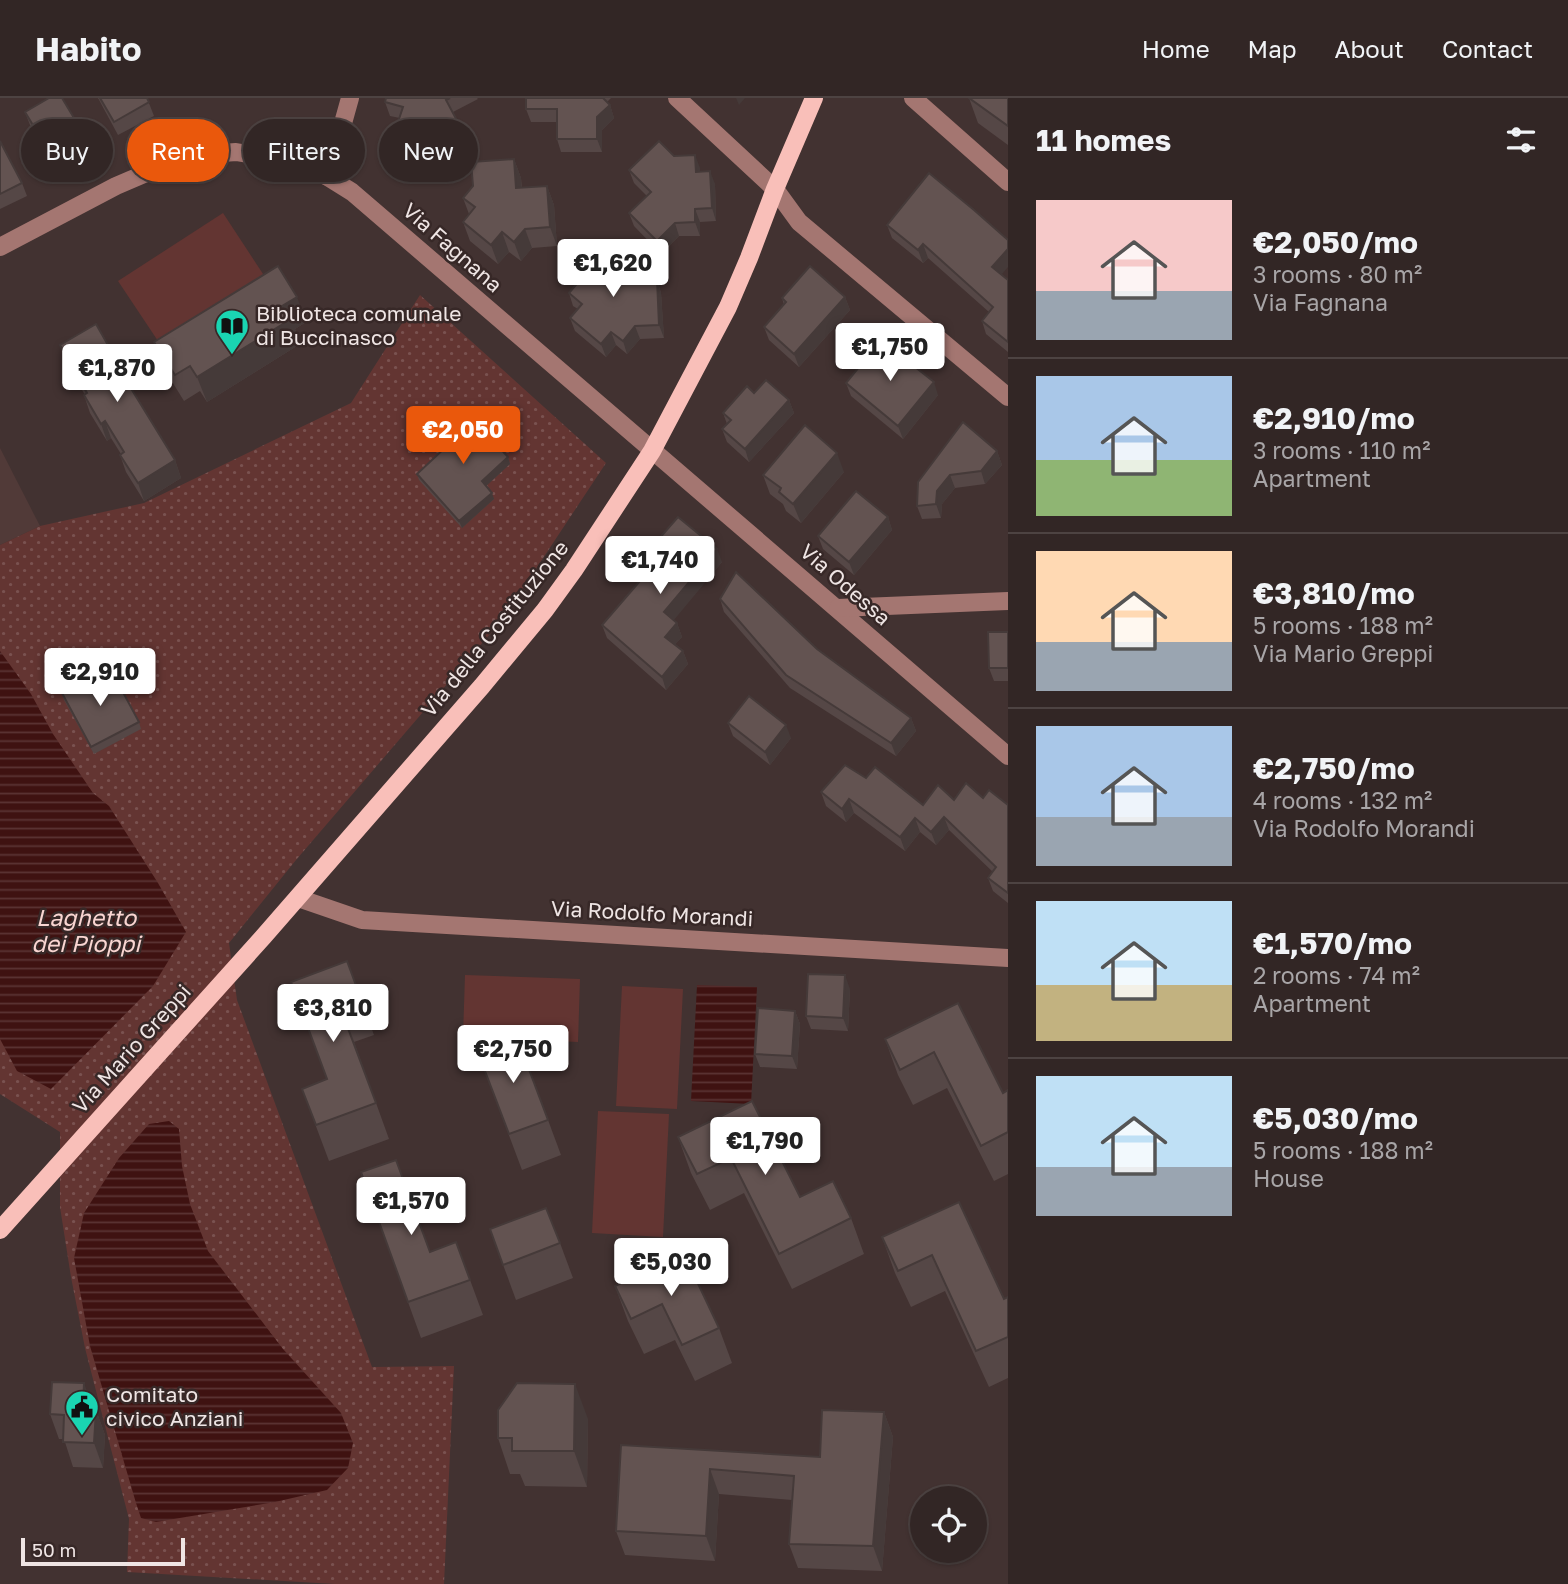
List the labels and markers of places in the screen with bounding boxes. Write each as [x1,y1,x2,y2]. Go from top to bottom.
pin: €1,620 [556,240,670,299]
place label: Biblioteca comunale di Buccinasco [256,300,462,350]
library icon: Biblioteca comunale di Buccinasco [213,307,251,356]
pin: €1,750 [833,324,947,383]
pin: €1,870 [60,344,174,404]
pin: €2,050 [406,406,520,466]
pin: €1,740 [603,536,717,596]
pin: €2,910 [43,648,157,708]
pin: €3,810 [276,984,390,1044]
pin: €2,750 [456,1026,570,1085]
pin: €1,790 [708,1118,822,1177]
pin: €1,570 [354,1178,468,1237]
pin: €5,030 [614,1238,728,1298]
place label: Comitato civico Anziani [106,1381,244,1431]
public building icon: Comitato civico Anziani [63,1388,101,1437]

